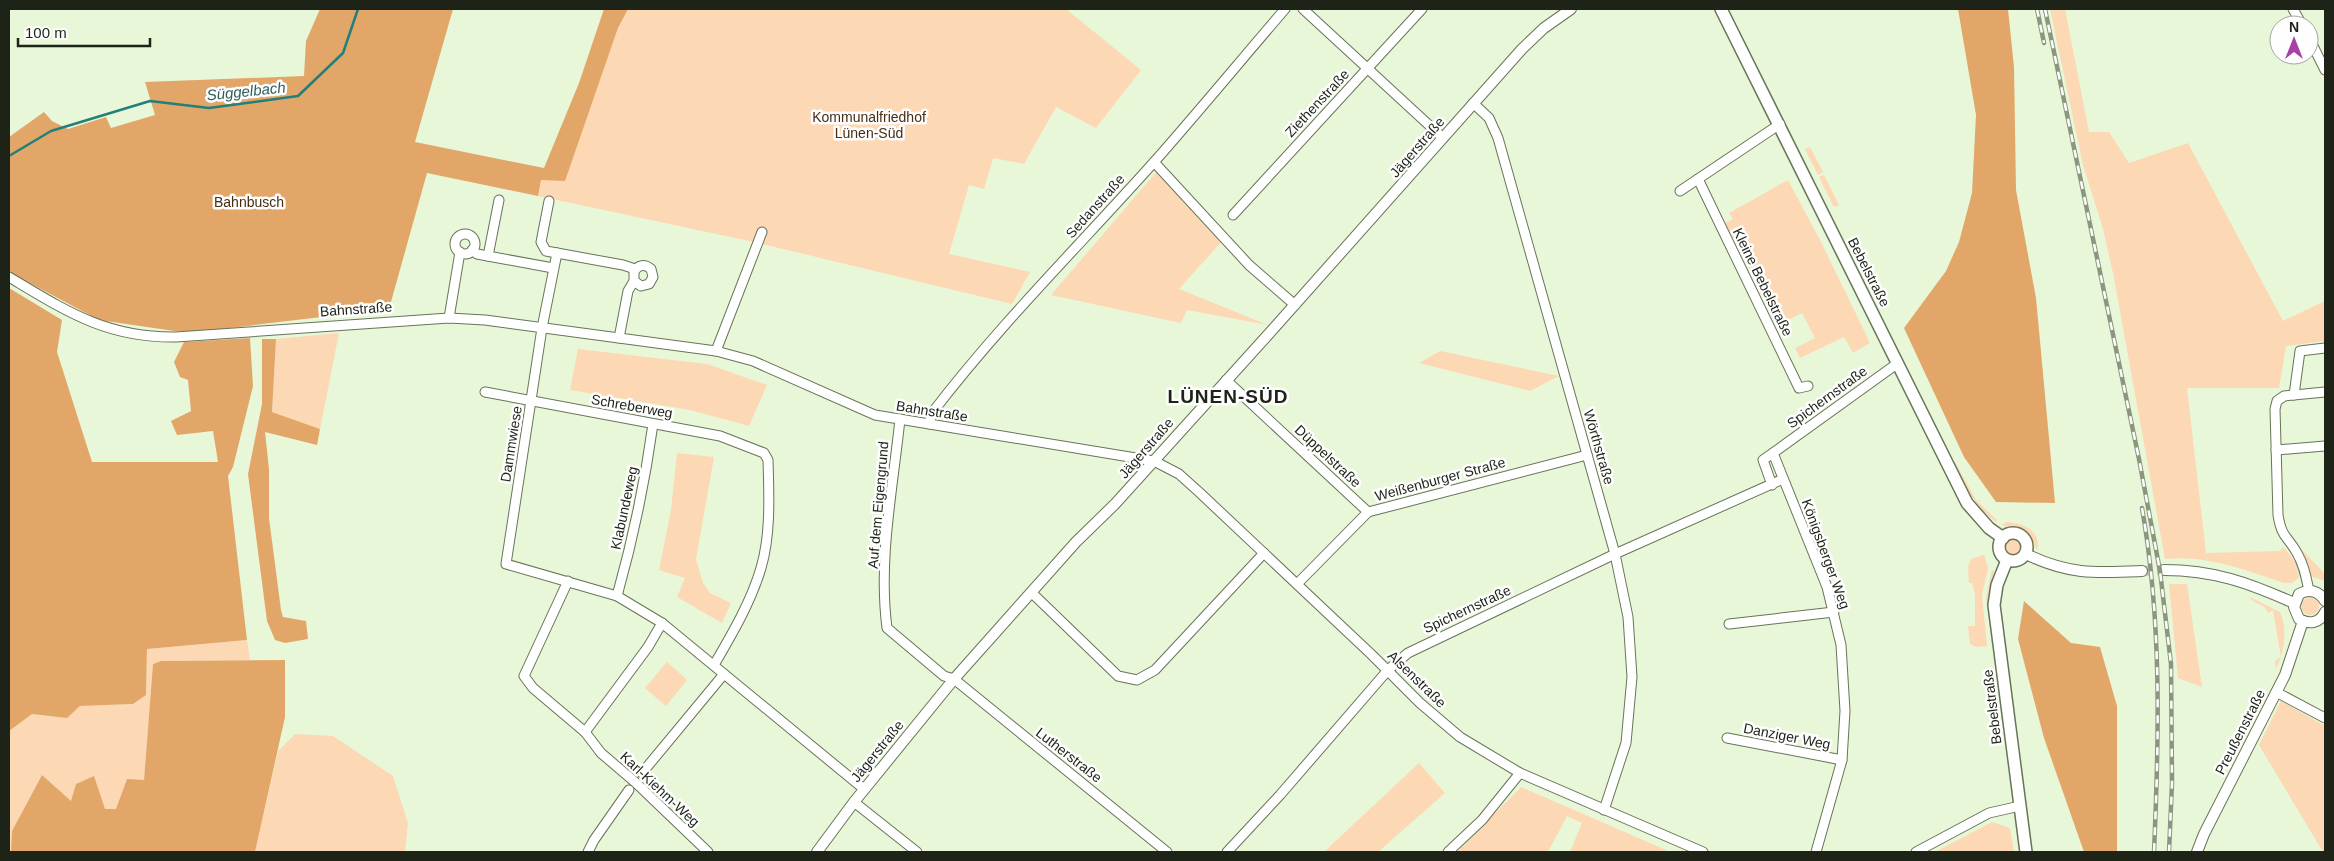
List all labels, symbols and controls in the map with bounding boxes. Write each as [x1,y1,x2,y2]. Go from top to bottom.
scale bar [18,15,150,47]
north arrow [2269,15,2319,65]
text: N [2289,19,2299,35]
text: 100 m [25,24,67,41]
street label: Ziethenstraße [1282,66,1352,140]
water label: Süggelbach [206,78,286,104]
park label: Kommunalfriedhof Lünen-Süd [812,109,926,141]
street label: Jägerstraße [1386,113,1448,180]
street label: Sedanstraße [1062,171,1128,241]
park label: Bahnbusch [214,194,284,210]
street label: Kleine Bebelstraße [1730,225,1796,339]
street label: Bebelstraße [1845,235,1893,309]
street label: Bahnstraße [319,298,393,320]
street label: Spichernstraße [1784,363,1870,431]
district label: LÜNEN-SÜD [1168,386,1288,407]
street label: Schreberweg [590,391,674,421]
street label: Bahnstraße [895,397,969,425]
street label: Dammwiese [497,405,525,483]
street label: Wörthstraße [1581,408,1617,486]
street label: Jägerstraße [1115,414,1177,481]
street label: Düppelstraße [1292,421,1364,491]
street label: Auf dem Eigengrund [864,441,892,569]
street label: Weißenburger Straße [1373,454,1507,504]
street label: Klabundeweg [607,465,641,551]
street label: Königsberger Weg [1799,497,1853,611]
street label: Spichernstraße [1421,582,1514,636]
street label: Alsenstraße [1385,647,1450,711]
street label: Bebelstraße [1979,668,2005,745]
street label: Preußenstraße [2212,687,2268,777]
street label: Jägerstraße [847,717,907,785]
street label: Danziger Weg [1742,720,1832,752]
street label: Lutherstraße [1033,724,1105,786]
street label: Karl-Kiehm-Weg [617,748,703,830]

